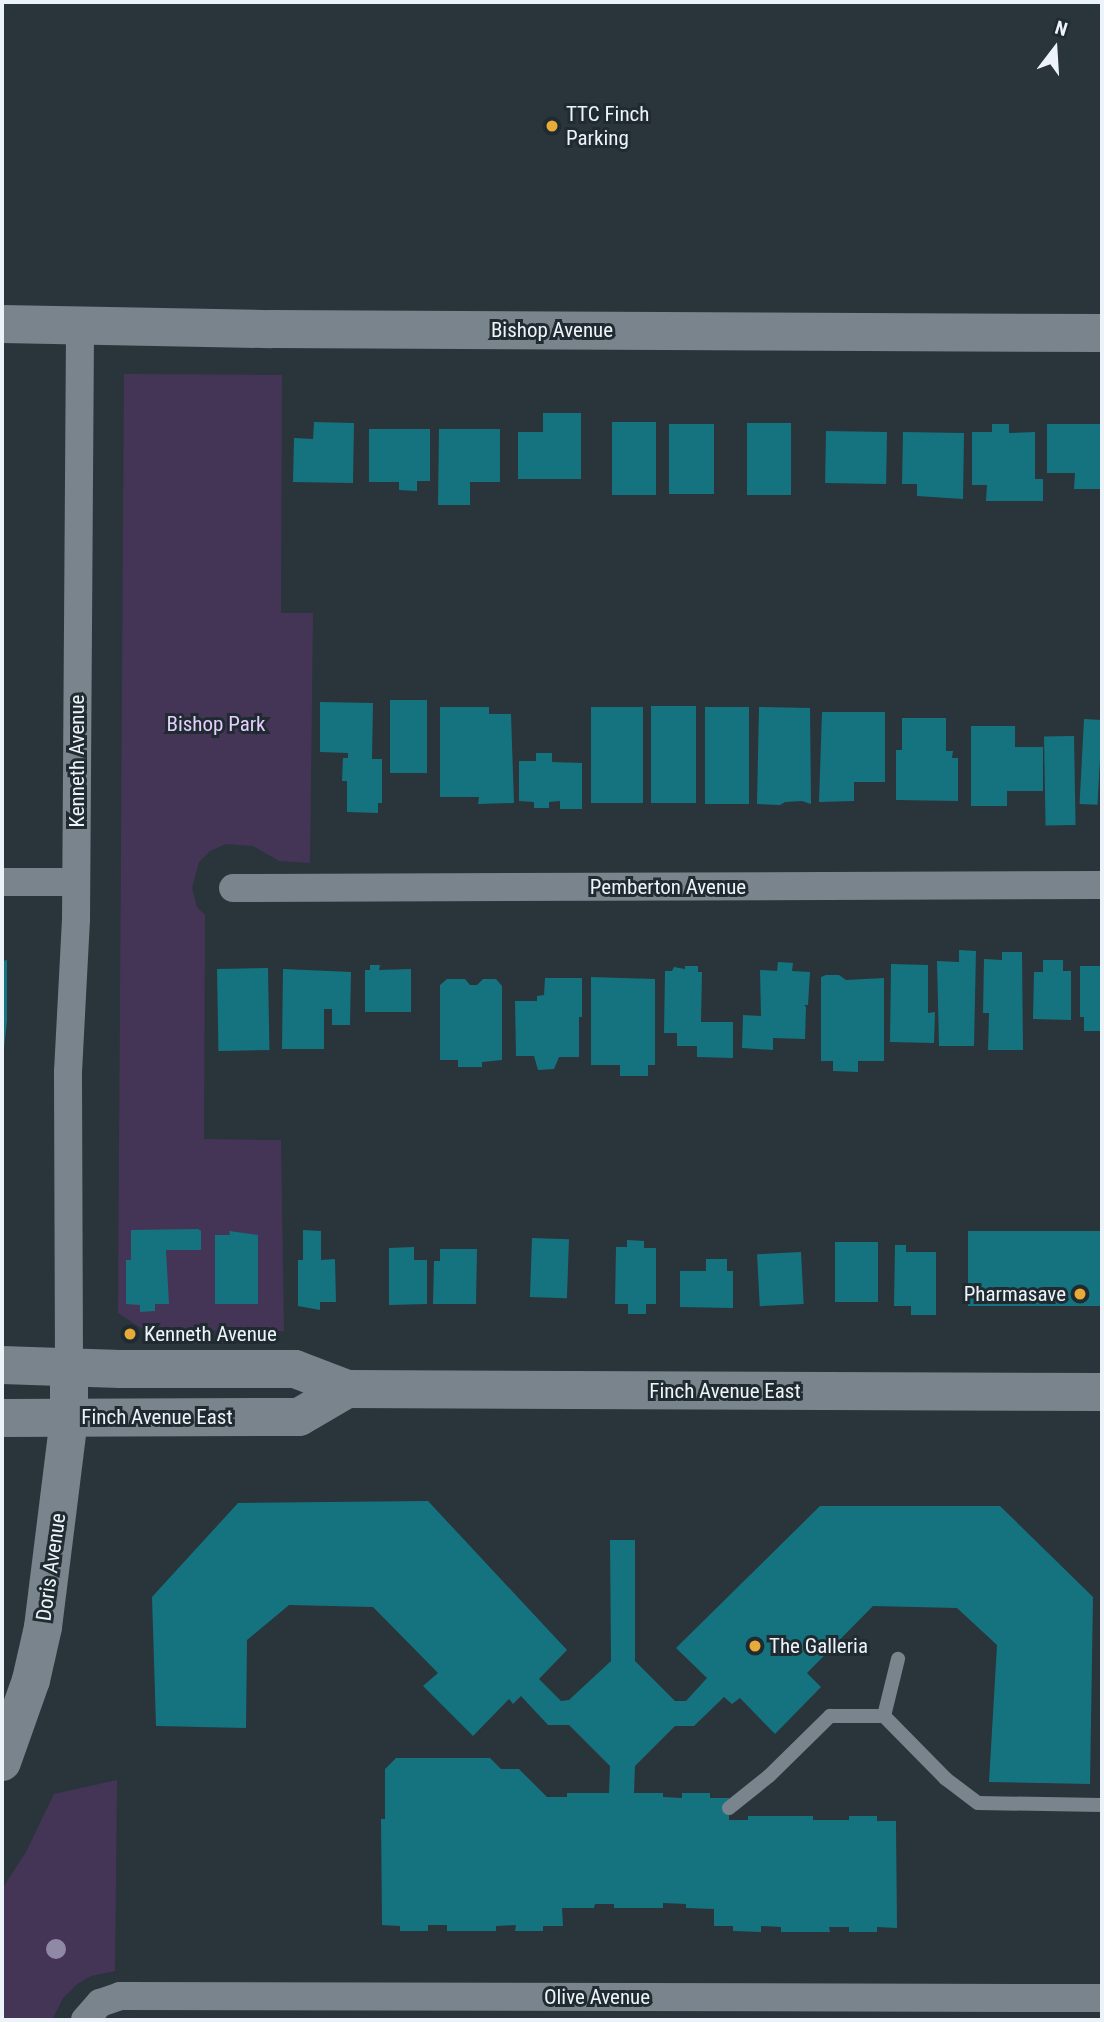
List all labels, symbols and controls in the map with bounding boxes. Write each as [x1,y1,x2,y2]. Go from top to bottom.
north arrow [1020,14,1090,84]
text: N [1052,16,1070,41]
place label: TTC Finch Parking [566,101,649,151]
marker: TTC Finch Parking [544,118,560,134]
street label: Bishop Avenue [491,317,613,343]
street label: Kenneth Avenue [64,695,90,827]
park label: Bishop Park [166,711,266,737]
street label: Pemberton Avenue [590,874,746,900]
place label: Pharmasave [964,1281,1066,1307]
marker: Pharmasave [1072,1286,1088,1302]
place label: Kenneth Avenue [144,1321,277,1347]
marker: Kenneth Avenue [122,1326,138,1342]
street label: Finch Avenue East [649,1378,801,1404]
street label: Finch Avenue East [81,1404,233,1430]
street label: Doris Avenue [31,1511,71,1623]
place label: The Galleria [769,1633,868,1659]
marker: The Galleria [747,1638,763,1654]
street label: Olive Avenue [544,1984,650,2010]

